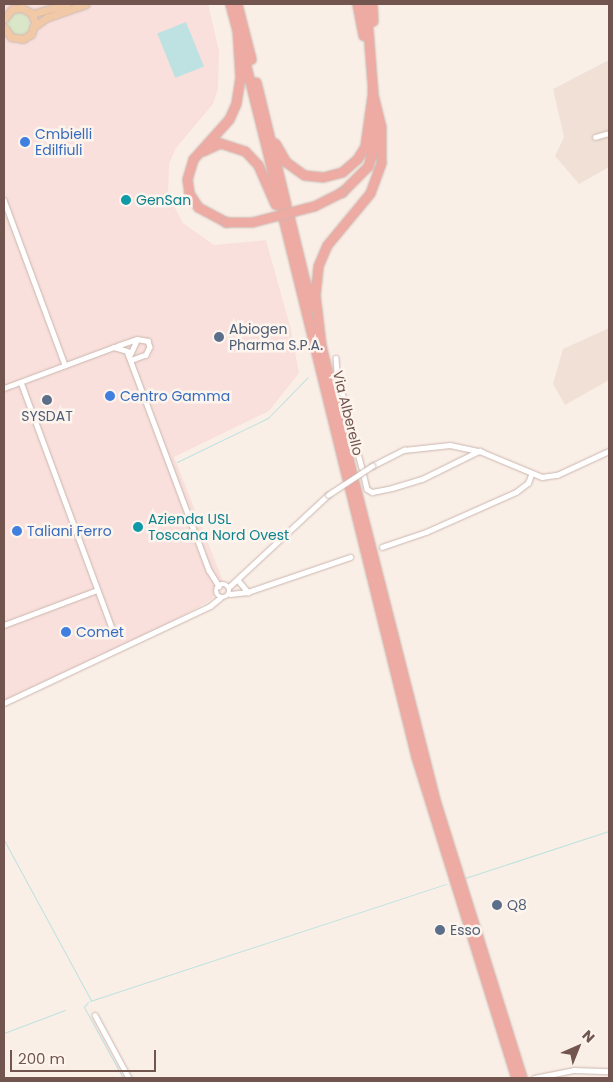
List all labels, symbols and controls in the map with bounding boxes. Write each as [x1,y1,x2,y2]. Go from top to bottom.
place label: Cmbielli Edilfiuli [35,126,92,158]
marker: Cmbielli Edilfiuli [19,136,31,148]
place label: GenSan [136,192,191,208]
marker: GenSan [120,194,132,206]
place label: Abiogen Pharma S.P.A. [229,321,323,354]
marker: Abiogen Pharma S.P.A. [213,331,225,343]
street label: Via Alberello [329,369,367,457]
place label: Centro Gamma [120,388,230,404]
marker: Centro Gamma [104,390,116,402]
marker: SYSDAT [41,394,53,406]
place label: SYSDAT [21,408,73,424]
place label: Azienda USL Toscana Nord Ovest [148,511,289,544]
marker: Azienda USL Toscana Nord Ovest [132,521,144,533]
place label: Taliani Ferro [27,523,112,539]
marker: Taliani Ferro [11,525,23,537]
place label: Comet [76,624,124,640]
marker: Comet [60,626,72,638]
place label: Q8 [507,897,527,913]
marker: Q8 [491,899,503,911]
place label: Esso [450,922,481,938]
marker: Esso [434,924,446,936]
north arrow [553,1022,603,1072]
text: N [578,1025,599,1047]
scale bar [12,1040,159,1072]
text: 200 m [18,1048,65,1069]

